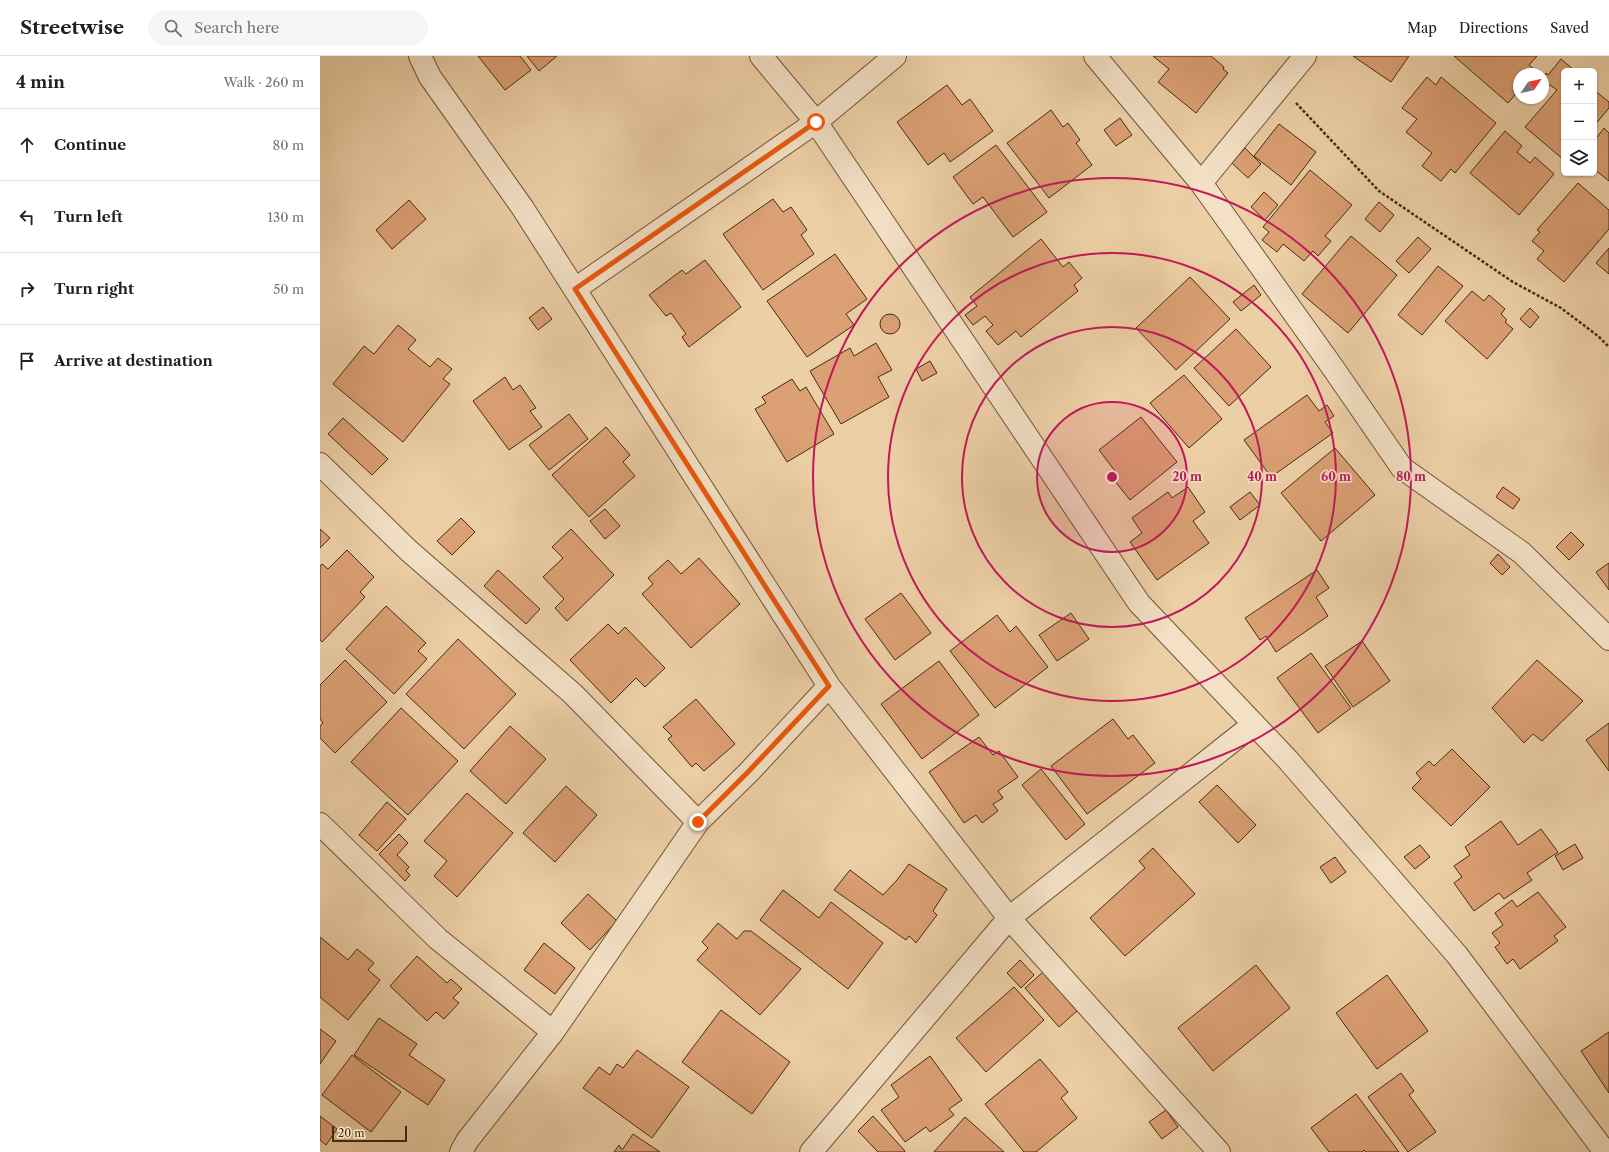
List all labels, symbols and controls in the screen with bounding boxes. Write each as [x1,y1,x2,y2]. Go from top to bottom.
search box [148,10,428,46]
text: Streetwise [20,16,124,39]
icon: search [162,17,184,39]
text: Search here [194,18,279,37]
text: Map [1407,19,1437,37]
text: Directions [1459,19,1528,37]
text: Saved [1550,19,1589,37]
north arrow [1513,68,1549,104]
map controls [1561,68,1597,176]
button: + [1561,68,1597,104]
text: 4 min [16,72,65,92]
text: Walk · 260 m [223,74,304,90]
button: − [1561,104,1597,140]
route start [807,113,825,131]
icon: ahead [16,134,38,156]
text: Continue [54,135,126,154]
text: 80 m [272,137,304,153]
button: layers [1561,140,1597,176]
icon: left [16,206,38,228]
text: Turn left [54,207,123,226]
text: 130 m [268,209,304,225]
icon: right [16,278,38,300]
text: Turn right [54,279,134,298]
text: 50 m [273,281,304,297]
icon: arrive [16,350,38,372]
text: Arrive at destination [54,351,213,370]
text: 20 m [1172,469,1202,484]
text: 40 m [1247,469,1277,484]
text: 60 m [1321,469,1351,484]
text: 80 m [1396,469,1426,484]
centre of rings [1105,470,1119,484]
route end [689,813,707,831]
scale bar [332,1124,407,1143]
text: 20 m [338,1126,364,1140]

